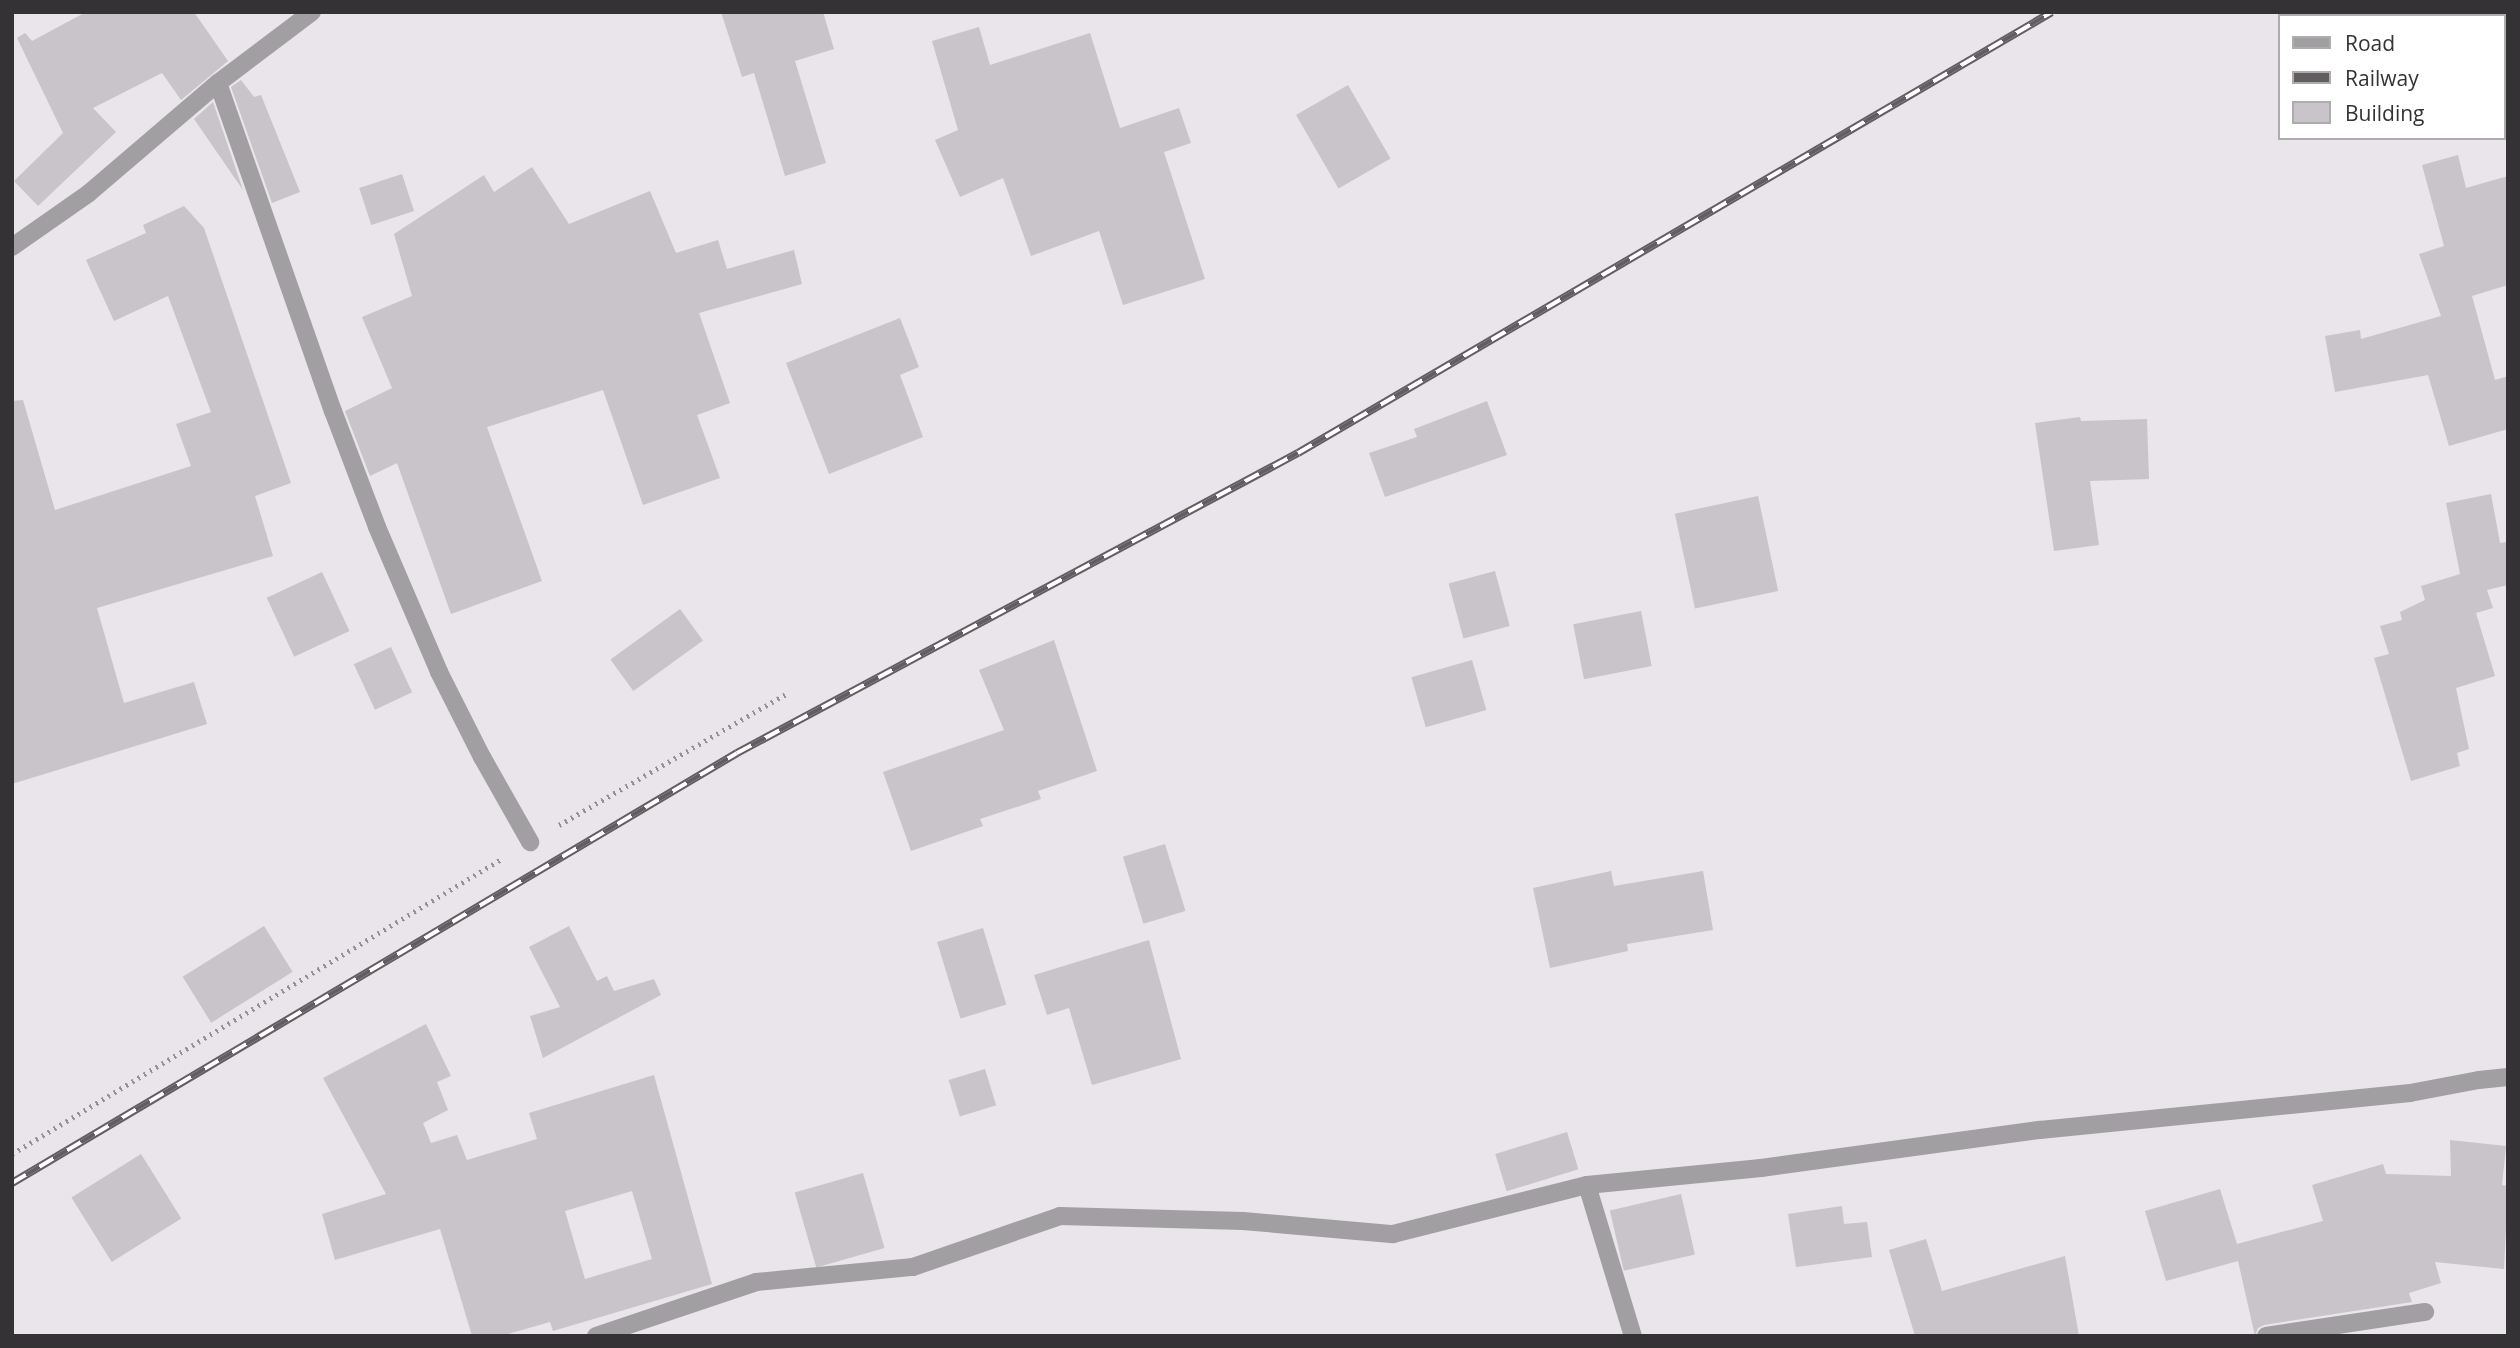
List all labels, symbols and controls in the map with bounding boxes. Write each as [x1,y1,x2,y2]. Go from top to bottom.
legend [2278,14,2506,140]
text: Road [2345,29,2395,57]
text: Railway [2345,64,2419,92]
text: Building [2345,99,2424,127]

